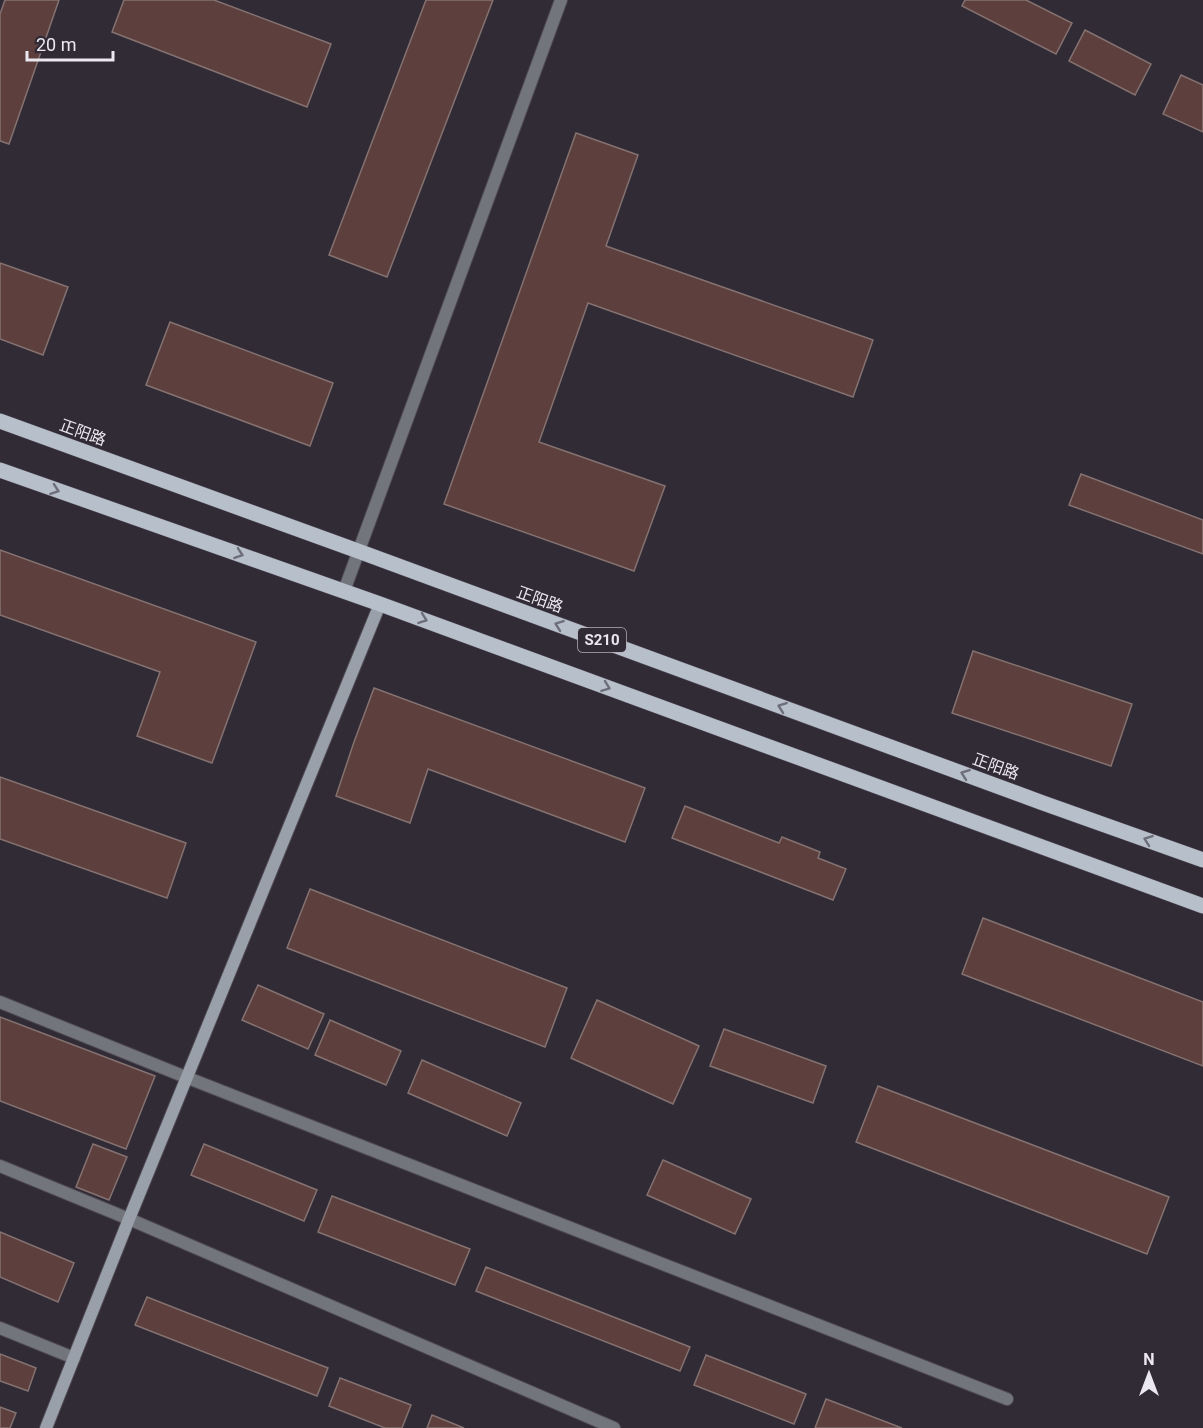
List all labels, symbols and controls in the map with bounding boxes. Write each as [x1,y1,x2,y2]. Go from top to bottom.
scale bar [27,24,112,62]
text: 20 m [36,34,76,55]
street label: 正阳路 [57,415,109,450]
one-way arrow [49,482,60,495]
one-way arrow [233,547,244,560]
street label: 正阳路 [514,582,566,617]
one-way arrow [417,612,428,625]
one-way arrow [554,619,565,632]
road number: S210 [578,628,626,652]
one-way arrow [600,679,611,692]
one-way arrow [777,701,787,714]
street label: 正阳路 [970,749,1022,784]
one-way arrow [960,768,970,781]
one-way arrow [1143,835,1154,848]
north arrow [1119,1344,1179,1404]
text: N [1143,1350,1155,1369]

